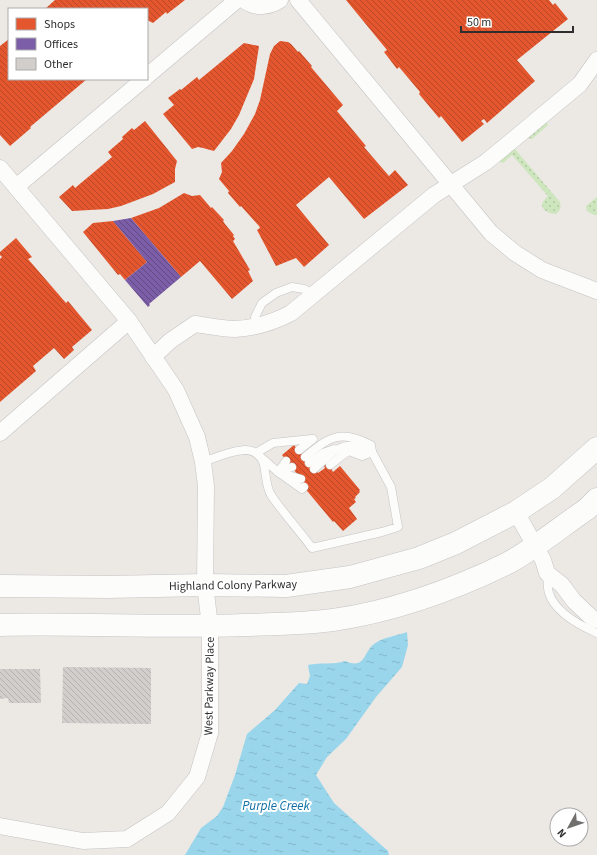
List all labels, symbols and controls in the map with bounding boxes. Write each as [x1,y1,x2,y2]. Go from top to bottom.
legend [8,8,148,80]
scale bar [461,8,573,34]
text: 50 m [467,14,491,31]
text: Shops [44,16,75,33]
text: Offices [44,36,78,53]
text: Other [44,56,74,73]
street label: Highland Colony Parkway [169,576,298,595]
street label: West Parkway Place [200,636,219,736]
water label: Purple Creek [242,797,311,815]
north arrow [549,807,589,847]
text: N [554,825,570,841]

